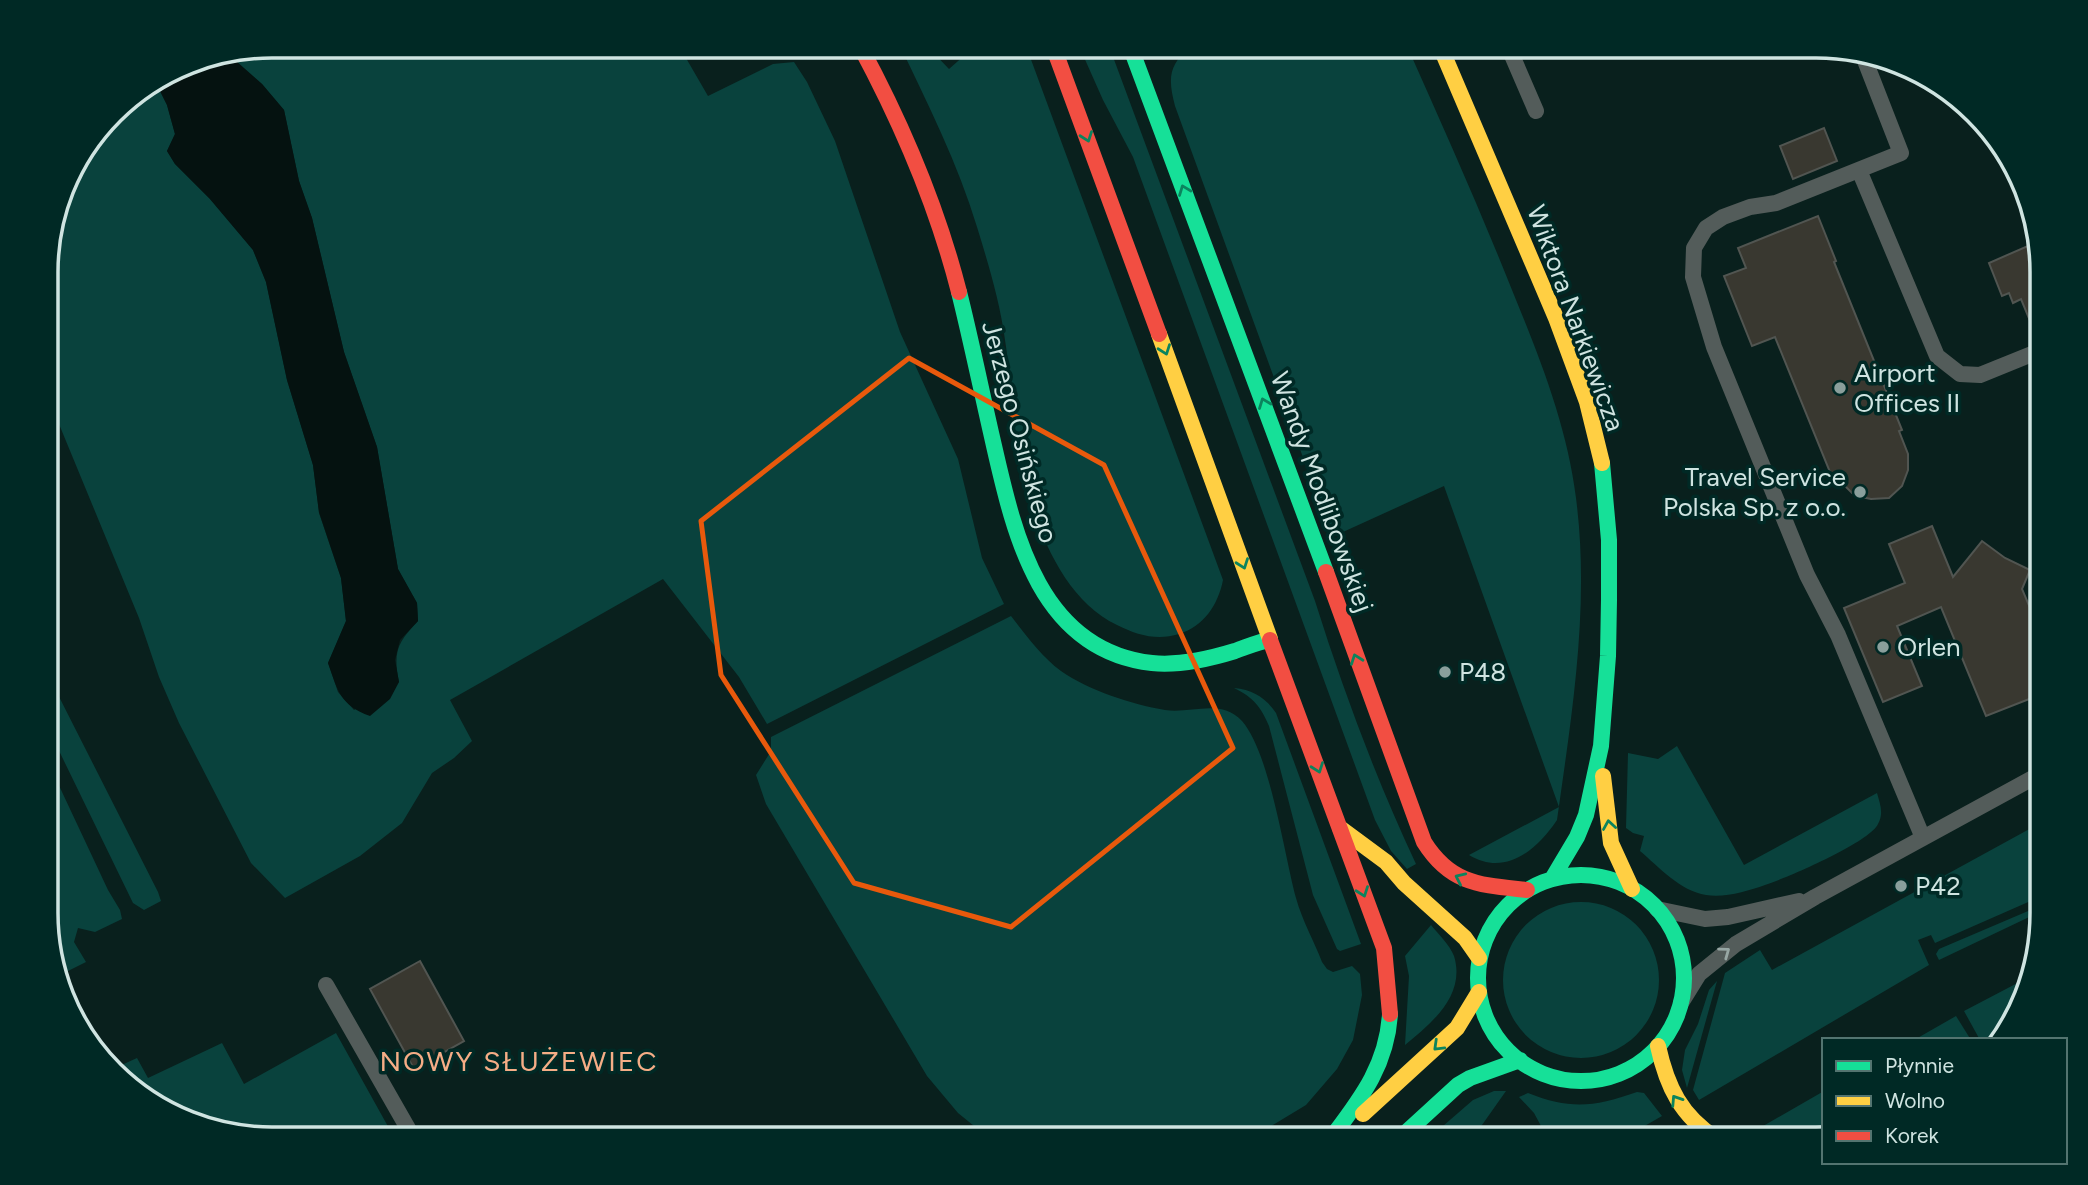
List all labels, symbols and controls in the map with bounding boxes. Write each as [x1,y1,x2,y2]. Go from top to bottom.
one-way arrow [1079,130,1093,142]
one-way arrow [1178,184,1192,196]
street label: Wiktora Narkiewicza [1520,201,1632,435]
street label: Jerzego Osińskiego [975,318,1065,546]
one-way arrow [1157,344,1171,356]
place label: Airport Offices II [1854,357,1960,419]
street label: Wandy Modlibowskiej [1264,367,1380,617]
marker: Airport Offices II [1832,380,1848,396]
one-way arrow [1258,397,1272,409]
place label: Travel Service Polska Sp. z o.o. [1663,461,1846,523]
marker: Travel Service Polska Sp. z o.o. [1852,484,1868,500]
one-way arrow [1235,558,1249,570]
place label: Orlen [1897,631,1960,663]
marker: Orlen [1875,639,1891,655]
one-way arrow [1350,654,1364,666]
place label: P48 [1459,656,1506,688]
marker: P48 [1437,664,1453,680]
one-way arrow [1310,762,1324,774]
one-way arrow [1601,819,1616,831]
place label: P42 [1915,870,1961,902]
one-way arrow [1455,872,1467,886]
marker: P42 [1893,878,1909,894]
one-way arrow [1355,885,1369,897]
one-way arrow [1717,948,1730,960]
one-way arrow [1433,1037,1446,1050]
legend [1822,1038,2067,1164]
district label: NOWY SŁUŻEWIEC [379,1044,659,1078]
text: Płynnie [1885,1053,1954,1078]
text: Wolno [1885,1088,1945,1113]
one-way arrow [1672,1095,1685,1108]
text: Korek [1885,1123,1939,1148]

